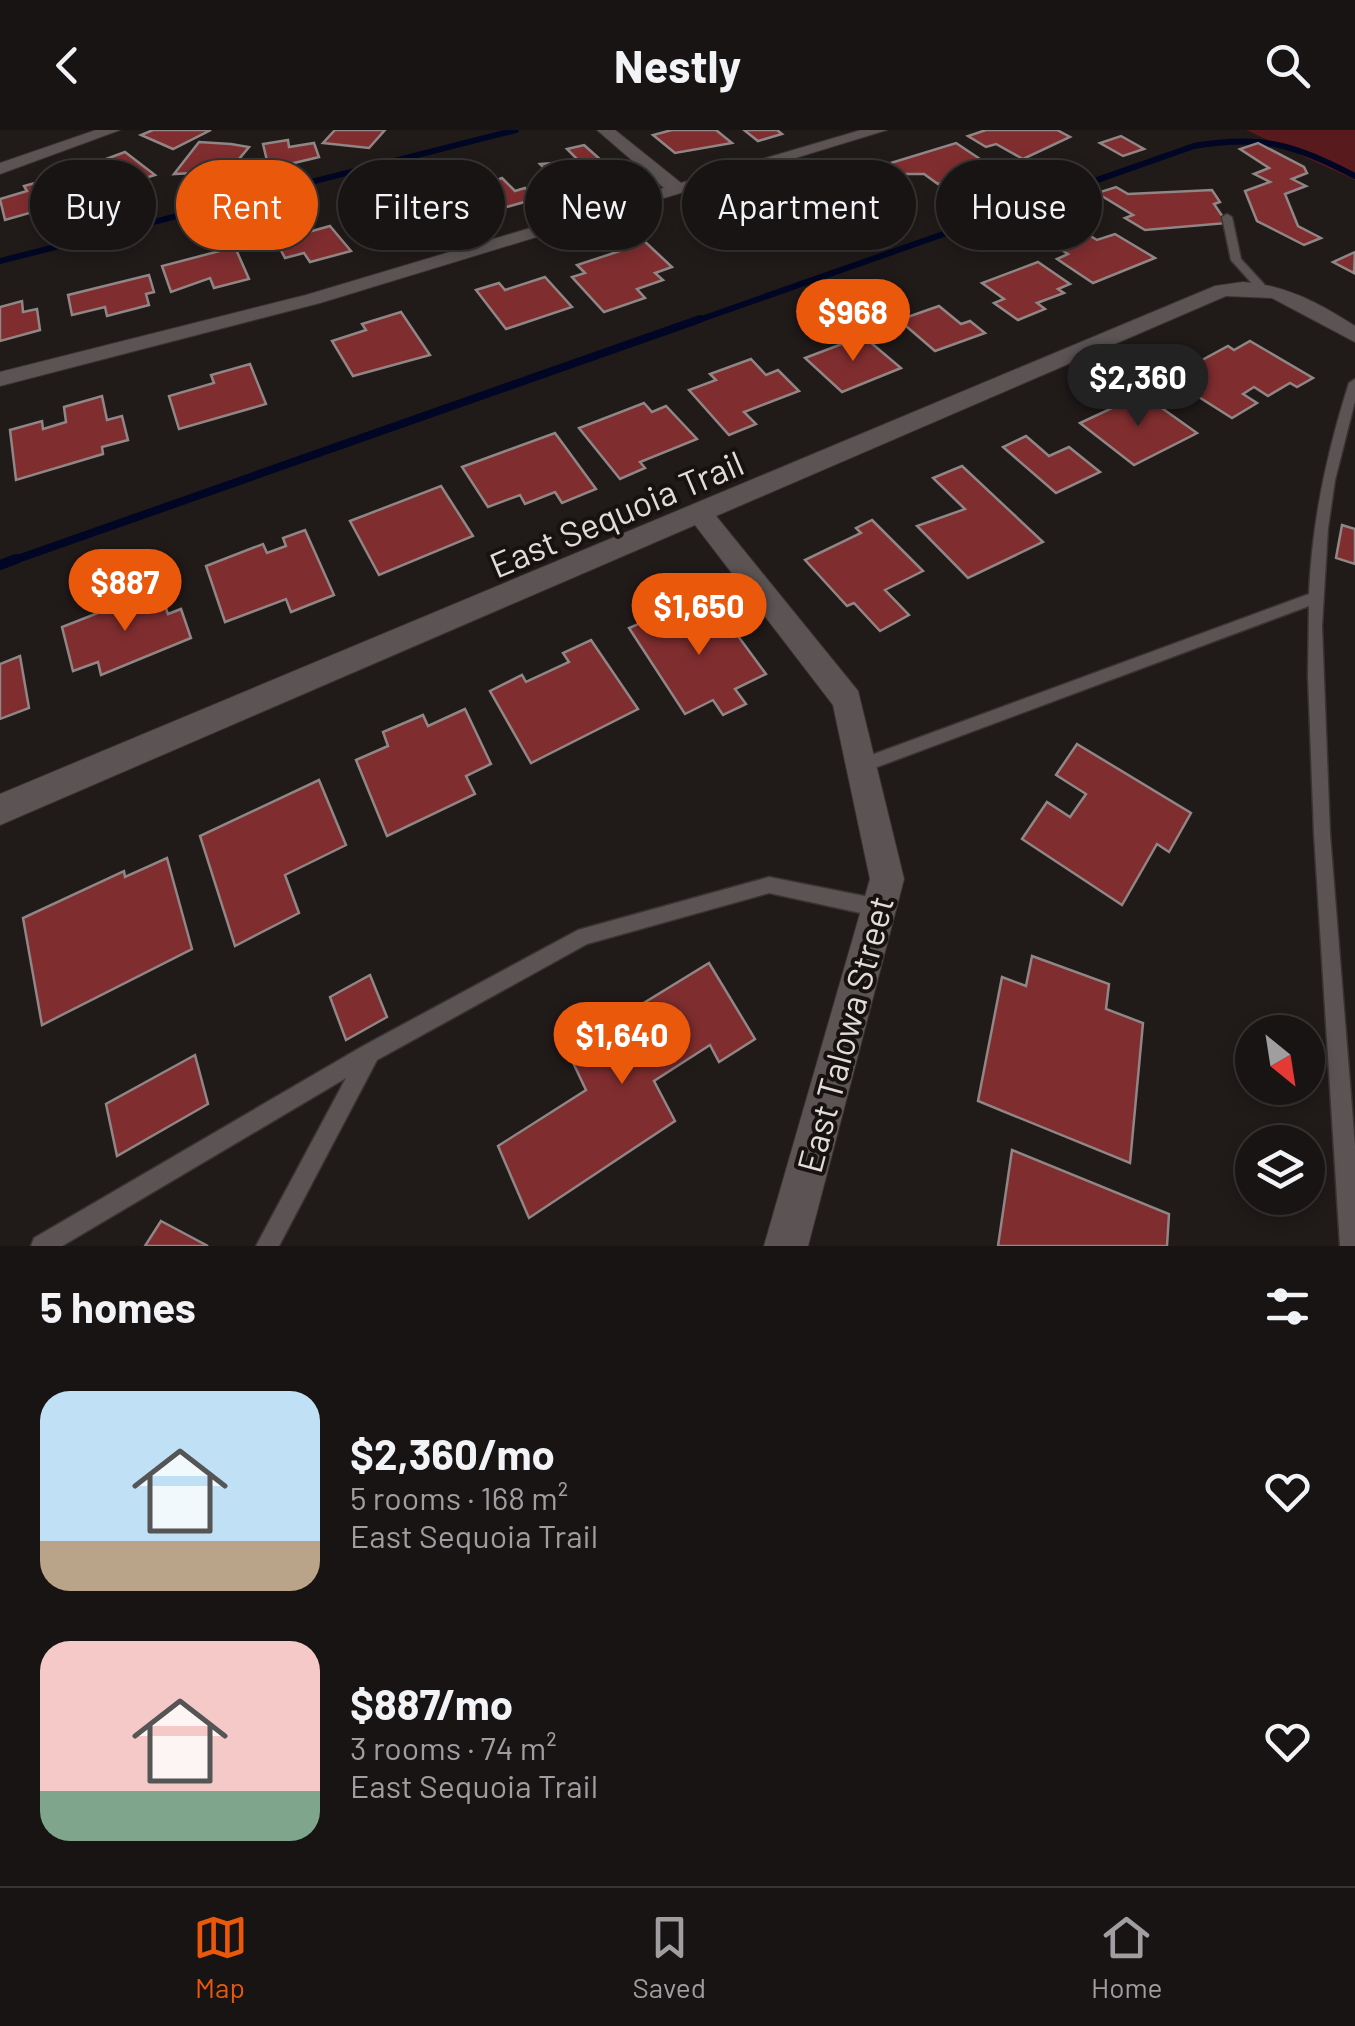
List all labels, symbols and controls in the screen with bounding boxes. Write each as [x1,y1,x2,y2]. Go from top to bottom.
icon: back [40,38,95,93]
text: Nestly [614,38,741,92]
icon: search [1260,38,1315,93]
chip: Buy [30,160,156,250]
chip: Rent [176,160,318,250]
chip: Filters [338,160,505,250]
chip: New [525,160,662,250]
chip: Apartment [682,160,916,250]
chip: House [936,160,1102,250]
pin: $968 [794,279,912,364]
text: $968 [818,292,888,330]
pin: $2,360 [1057,344,1219,429]
text: $2,360 [1089,357,1187,395]
street label: East Sequoia Trail [483,441,749,585]
pin: $887 [66,549,184,634]
text: $887 [91,562,159,600]
pin: $1,650 [618,573,780,658]
text: $1,650 [654,586,744,624]
street label: East Talowa Street [787,891,901,1177]
pin: $1,640 [541,1002,703,1087]
text: $1,640 [576,1015,668,1053]
north arrow [1235,1015,1325,1105]
map controls [1235,1015,1325,1215]
button: layers [1235,1125,1325,1215]
icon: filters [1260,1279,1315,1334]
text: 5 homes [40,1281,196,1331]
text: $2,360/mo [350,1428,555,1478]
icon: home [120,1431,240,1551]
icon: heart [1260,1464,1315,1519]
text: 5 rooms · 168 m² [350,1478,568,1516]
text: East Sequoia Trail [350,1516,598,1554]
text: $887/mo [350,1678,513,1728]
icon: home [120,1681,240,1801]
icon: heart [1260,1714,1315,1769]
text: 3 rooms · 74 m² [350,1728,557,1766]
text: East Sequoia Trail [350,1766,598,1804]
tab: Map [193,1910,248,2004]
tab: Saved [633,1910,706,2004]
tab: Home [1091,1910,1162,2004]

